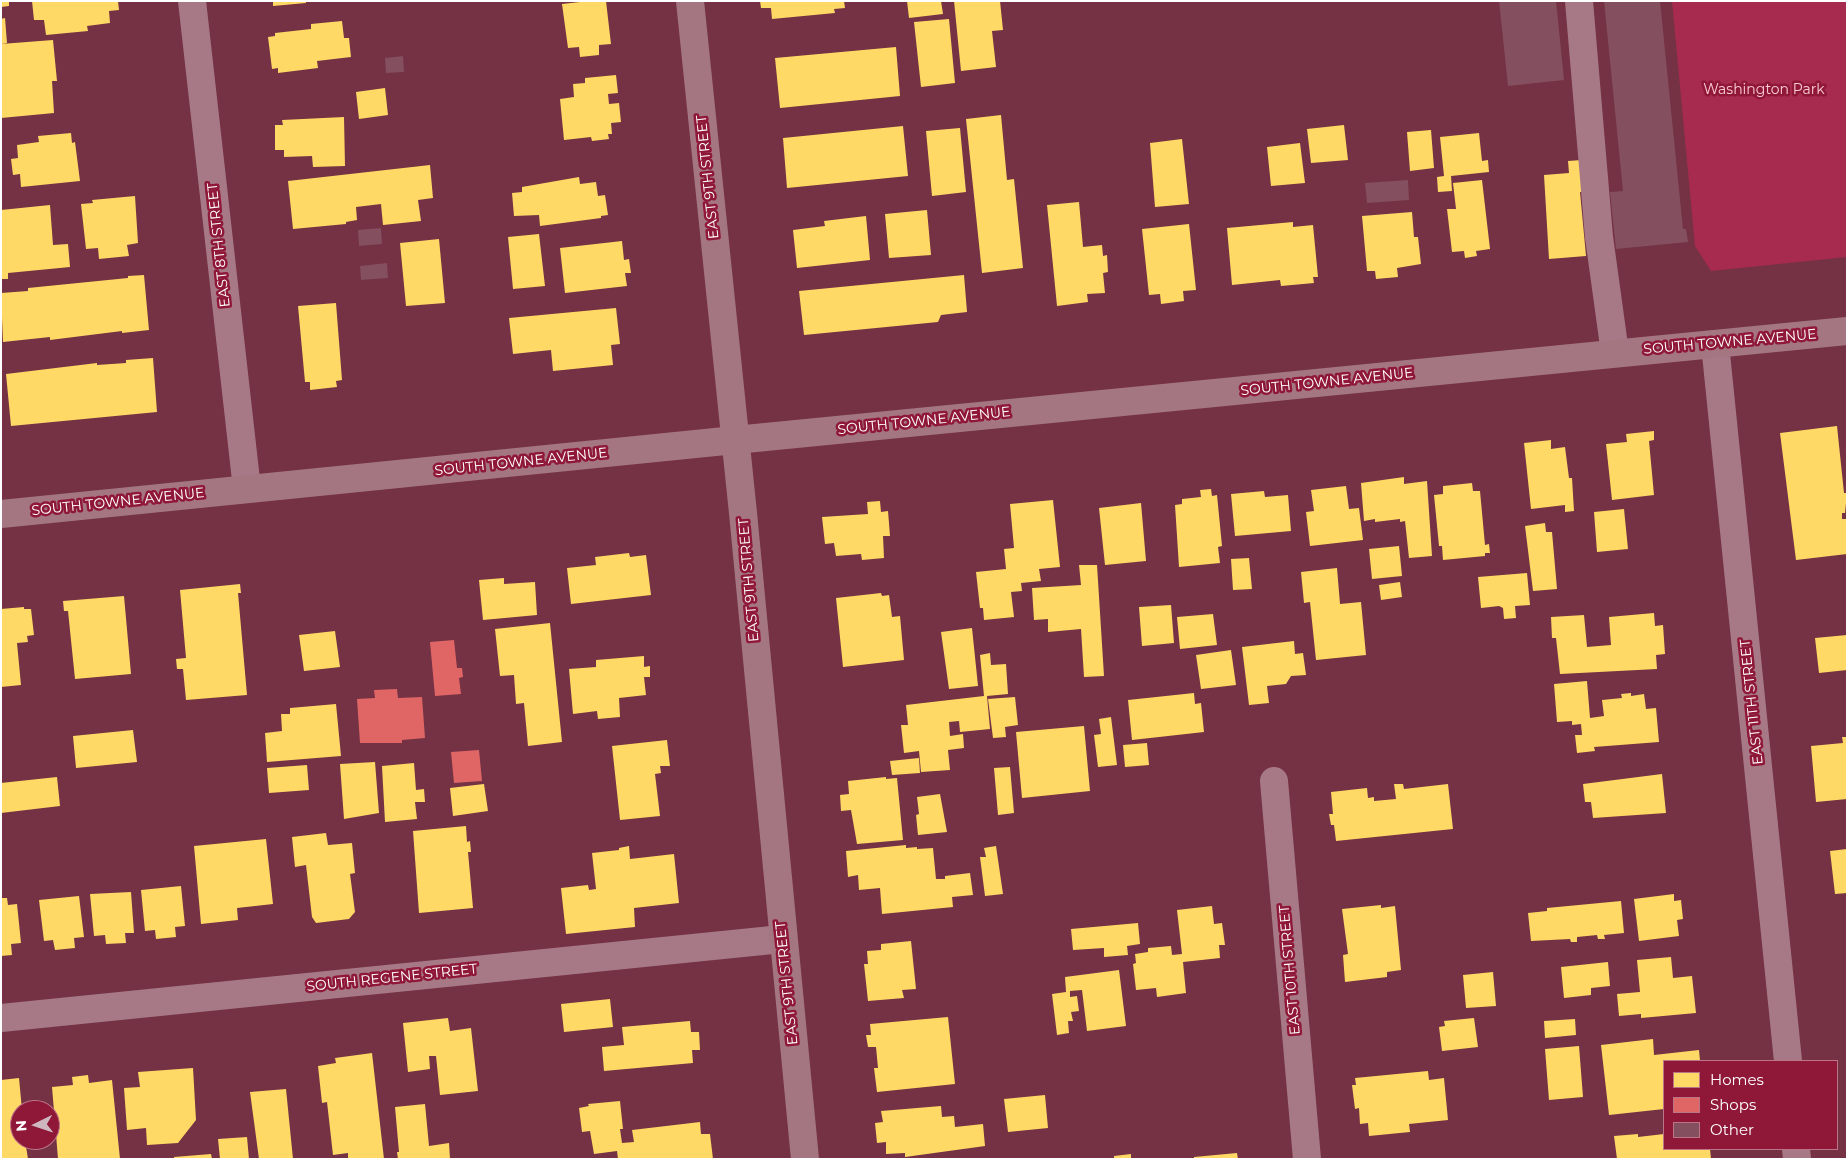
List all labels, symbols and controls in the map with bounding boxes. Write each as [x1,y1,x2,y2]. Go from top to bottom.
park label: Washington Park [1703,82,1825,98]
street label: EAST 9TH STREET [693,114,723,240]
street label: EAST 8TH STREET [204,182,234,308]
street label: SOUTH TOWNE AVENUE [1643,326,1817,358]
street label: SOUTH TOWNE AVENUE [1240,365,1414,399]
street label: SOUTH TOWNE AVENUE [837,404,1011,438]
street label: SOUTH TOWNE AVENUE [434,445,608,479]
street label: SOUTH TOWNE AVENUE [31,485,205,519]
street label: EAST 9TH STREET [735,517,763,643]
street label: EAST 11TH STREET [1737,638,1767,766]
street label: EAST 10TH STREET [1276,904,1304,1036]
street label: EAST 9TH STREET [772,920,802,1046]
street label: SOUTH REGENE STREET [306,961,478,995]
legend [1663,1060,1838,1150]
text: Homes [1710,1070,1764,1089]
text: Shops [1710,1095,1756,1114]
north arrow [10,1100,60,1150]
text: N [12,1120,30,1132]
text: Other [1710,1120,1754,1139]

